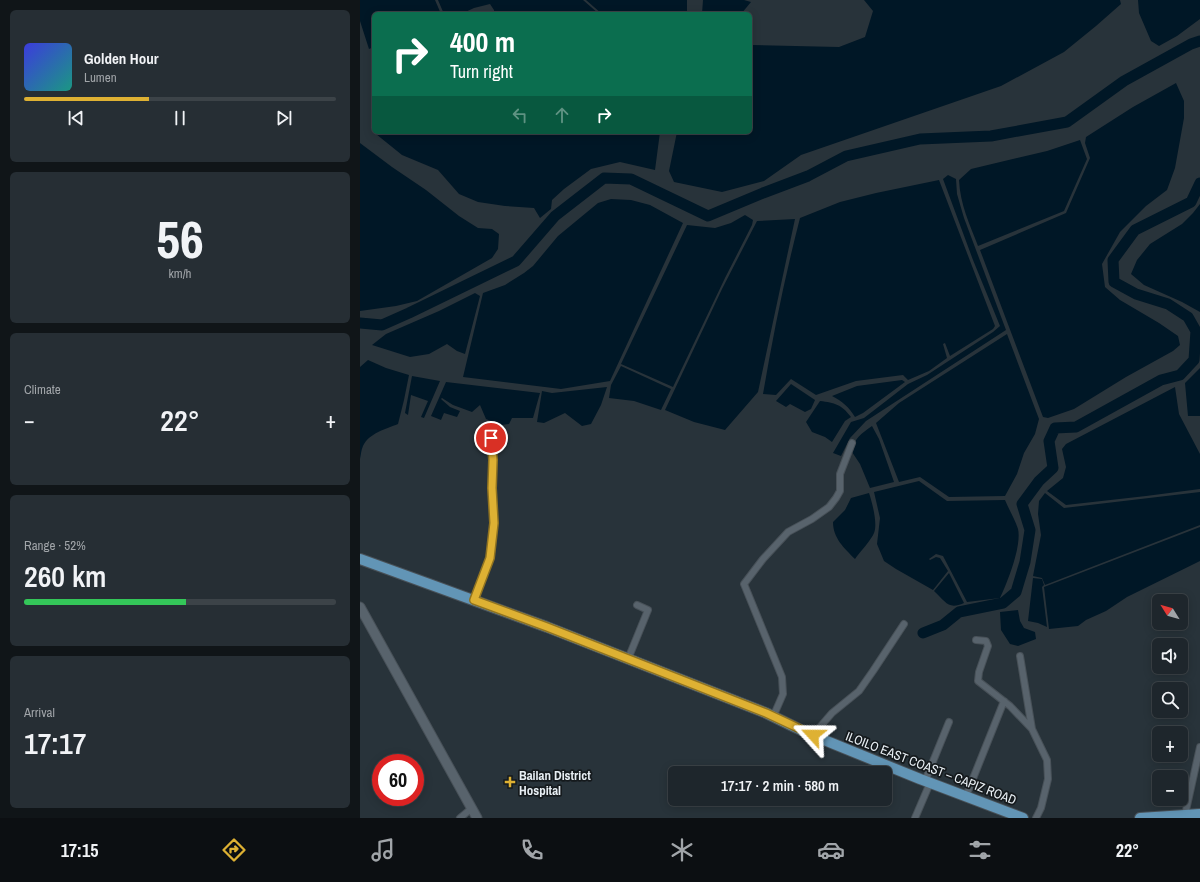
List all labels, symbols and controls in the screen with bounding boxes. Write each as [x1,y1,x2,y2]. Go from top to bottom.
text: 400 m [450,23,515,61]
icon: right [384,28,436,80]
text: Golden Hour [84,48,159,69]
text: Turn right [450,59,513,84]
text: Lumen [84,69,117,86]
icon: left [509,104,531,126]
icon: ahead [551,104,573,126]
icon: right [593,104,615,126]
icon: previous [65,107,87,129]
icon: pause [169,107,191,129]
icon: next [273,107,295,129]
text: 56 [156,204,204,274]
text: km/h [168,265,192,282]
text: Climate [24,381,61,398]
text: 22° [160,400,200,440]
text: − [24,405,35,435]
text: + [325,405,336,435]
pin [474,421,508,455]
icon: arrive [480,427,502,449]
text: Range · 52% [24,537,86,554]
text: 260 km [24,556,106,596]
north arrow [1152,594,1188,630]
map controls [1152,594,1188,806]
button: sound [1152,638,1188,674]
button: search [1152,682,1188,718]
text: Arrival [24,704,55,721]
position arrow [792,714,834,756]
text: 17:17 [24,723,86,763]
button: + [1152,726,1188,762]
street label: ILOILO EAST COAST – CAPIZ ROAD [843,728,1019,809]
speed limit sign: 60 [372,754,424,806]
place label: Bailan District Hospital [519,767,591,799]
button: − [1152,770,1188,806]
text: 17:17 · 2 min · 580 m [721,775,839,796]
marker: Bailan District Hospital [504,776,516,788]
icon: directions [220,836,248,864]
icon: music [369,836,397,864]
icon: phone [518,836,546,864]
icon: climate [668,836,696,864]
icon: car [817,836,845,864]
icon: filters [966,836,994,864]
text: 17:15 [61,838,98,863]
text: 22° [1116,838,1139,863]

